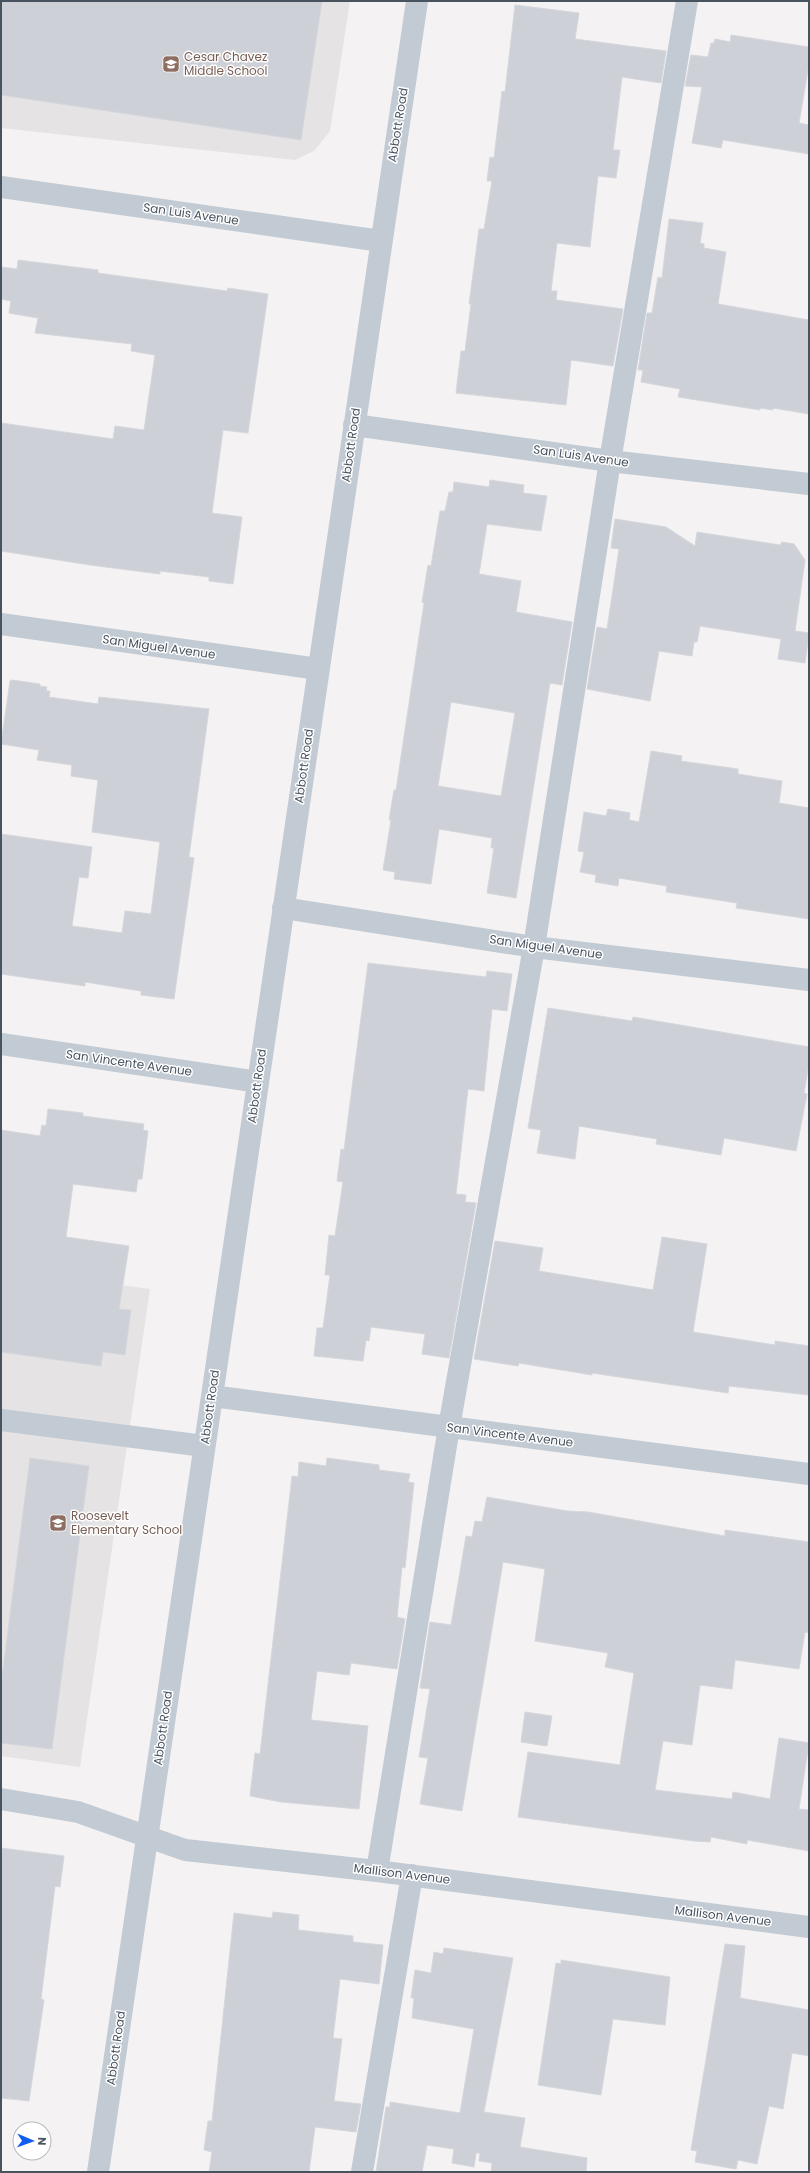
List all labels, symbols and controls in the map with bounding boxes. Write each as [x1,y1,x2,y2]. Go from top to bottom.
place label: Cesar Chavez Middle School [184,48,267,79]
school or university icon: Cesar Chavez Middle School [161,54,181,74]
street label: Abbott Road [383,86,412,163]
street label: San Luis Avenue [142,198,240,229]
street label: Abbott Road [337,407,364,483]
street label: San Luis Avenue [532,440,630,471]
street label: San Miguel Avenue [102,630,217,663]
street label: Abbott Road [290,728,317,804]
street label: San Miguel Avenue [489,930,604,963]
street label: San Vincente Avenue [65,1045,193,1080]
street label: Abbott Road [243,1048,270,1124]
street label: Abbott Road [196,1369,223,1445]
street label: San Vincente Avenue [446,1418,574,1451]
place label: Roosevelt Elementary School [71,1507,182,1538]
school or university icon: Roosevelt Elementary School [48,1513,68,1533]
street label: Abbott Road [149,1690,176,1766]
street label: Mallison Avenue [353,1859,451,1888]
street label: Mallison Avenue [674,1901,772,1930]
street label: Abbott Road [102,2010,129,2086]
north arrow [12,2121,52,2161]
text: N [34,2137,50,2146]

